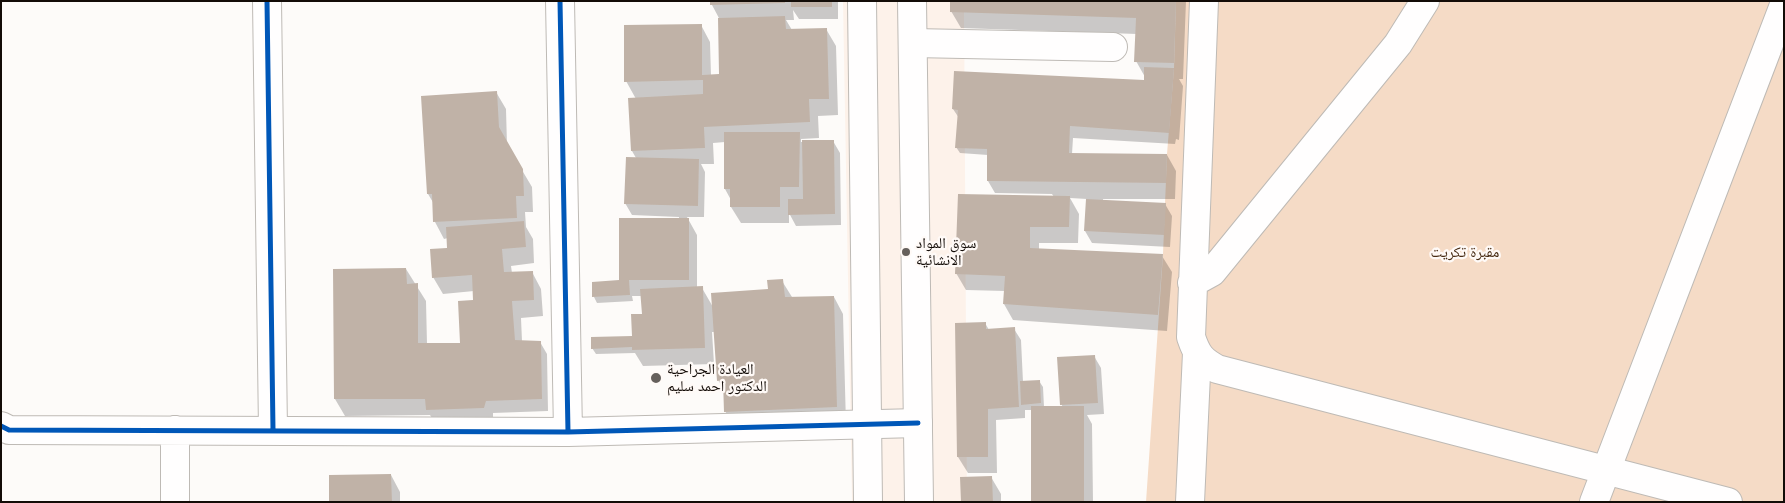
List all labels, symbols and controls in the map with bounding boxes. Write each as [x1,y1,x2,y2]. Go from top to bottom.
place label: سوق المواد الانشائية [916,234,976,269]
park label: مقبرة تكريت [1431,243,1499,261]
marker: سوق المواد الانشائية [900,246,912,258]
place label: العيادة الجراحية الدكتور احمد سليم [667,360,767,395]
marker: العيادة الجراحية الدكتور احمد سليم [649,371,663,385]

